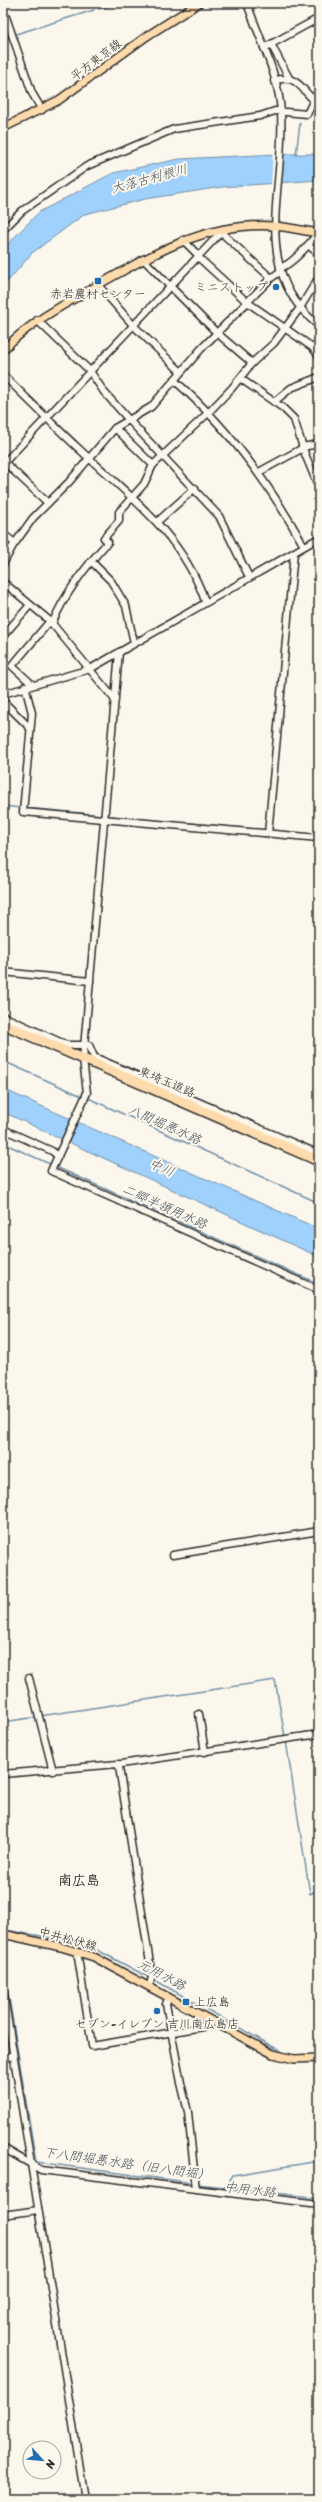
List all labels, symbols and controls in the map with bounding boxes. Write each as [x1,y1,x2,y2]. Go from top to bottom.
street label: 平方東京線 [65,33,127,87]
water label: 大落古利根川 [108,157,190,200]
marker: 赤岩農村センター [93,276,103,286]
place label: ミニストップ [195,276,268,298]
marker: ミニストップ [271,282,281,292]
place label: 赤岩農村センター [50,283,146,305]
street label: 東埼玉道路 [135,1060,199,1104]
water label: 八間堀悪水路 [124,1098,206,1151]
water label: 中川 [145,1152,178,1183]
water label: 二郷半領用水路 [119,1177,212,1236]
district label: 南広島 [58,1868,100,1893]
street label: 中井松伏線 [36,1921,100,1957]
water label: 元用水路 [133,1952,191,1997]
place label: 上広島 [194,1991,230,2013]
marker: 上広島 [181,1997,191,2007]
marker: セブン-イレブン 吉川南広島店 [152,2006,162,2016]
place label: セブン-イレブン 吉川南広島店 [75,2013,239,2035]
water label: 下八間堀悪水路（旧八間堀） [42,2140,212,2187]
water label: 中用水路 [223,2175,278,2204]
north arrow [22,2440,62,2480]
text: N [40,2456,61,2472]

